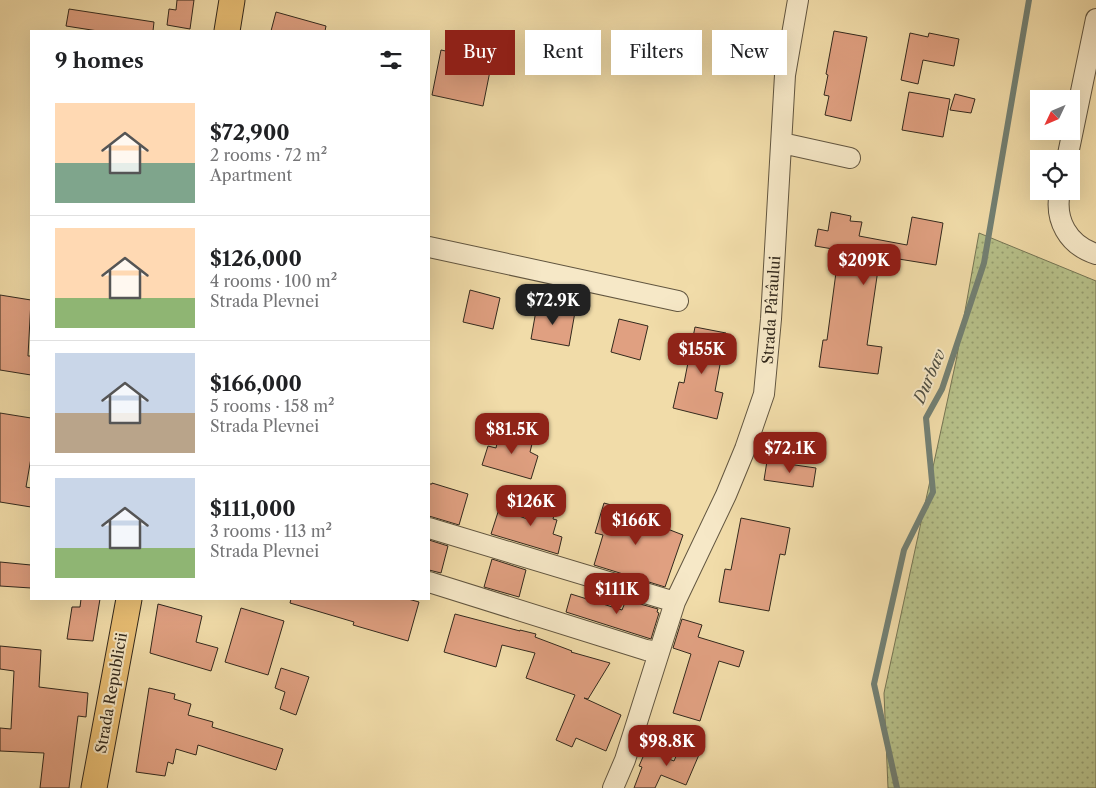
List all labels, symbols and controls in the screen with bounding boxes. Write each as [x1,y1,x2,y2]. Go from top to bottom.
chip: Buy [445,30,515,75]
chip: Rent [525,30,601,75]
chip: Filters [611,30,702,75]
chip: New [712,30,787,75]
icon: filters [377,46,405,74]
text: 9 homes [55,48,144,73]
north arrow [1030,90,1080,140]
map controls [1030,90,1080,200]
text: $72,900 [210,120,290,145]
icon: home [95,123,155,183]
text: 2 rooms · 72 m² [210,145,327,165]
button: locate [1030,150,1080,200]
text: Apartment [210,165,292,185]
pin: $209K [829,244,899,286]
text: $126,000 [210,246,302,271]
icon: home [95,248,155,308]
text: $209K [839,250,889,270]
street label: Strada Pârâului [758,255,784,365]
text: 4 rooms · 100 m² [210,271,337,291]
pin: $72.9K [512,284,594,326]
text: $72.9K [526,290,580,310]
text: Strada Plevnei [210,291,319,311]
pin: $155K [667,332,737,375]
text: $155K [679,339,725,359]
water label: Durbav [908,345,950,408]
text: $166,000 [210,371,302,396]
icon: home [95,373,155,433]
text: 5 rooms · 158 m² [210,396,335,416]
pin: $81.5K [471,412,553,455]
text: Strada Plevnei [210,416,319,436]
text: $81.5K [486,419,538,439]
pin: $72.1K [749,432,831,474]
text: $72.1K [764,438,816,458]
pin: $126K [496,484,566,527]
text: $126K [507,491,555,511]
text: $111,000 [210,496,296,521]
icon: home [95,498,155,558]
pin: $166K [601,504,671,546]
text: $166K [612,510,660,530]
text: 3 rooms · 113 m² [210,521,332,541]
text: Strada Plevnei [210,541,319,561]
pin: $111K [582,572,652,615]
text: $111K [595,579,639,599]
street label: Strada Republicii [91,631,131,755]
pin: $98.8K [626,724,708,767]
text: $98.8K [639,731,695,751]

